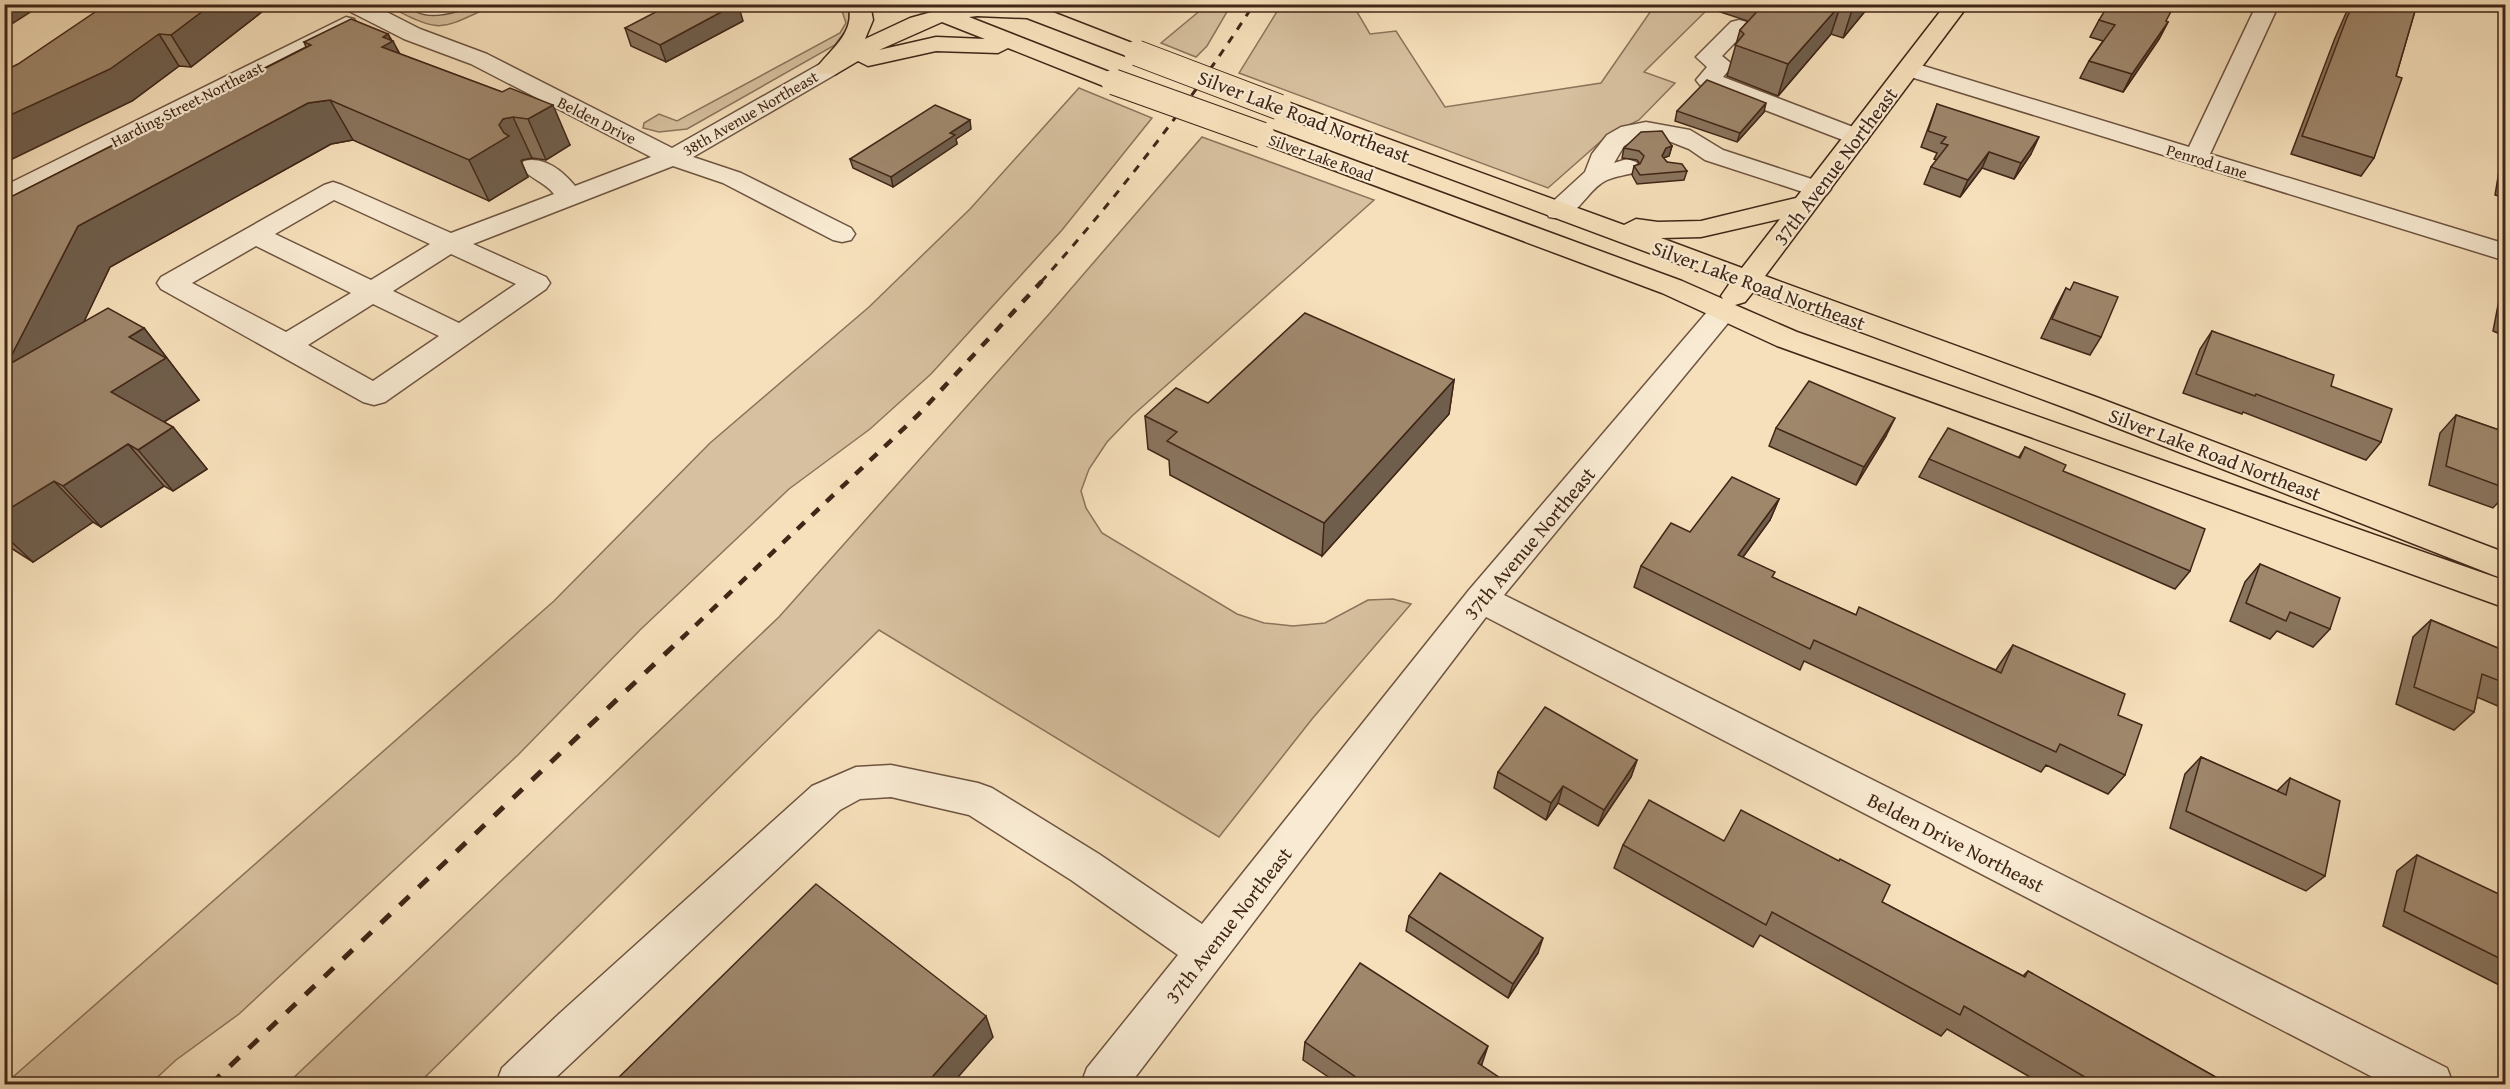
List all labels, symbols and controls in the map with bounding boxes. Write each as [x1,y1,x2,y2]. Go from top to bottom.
street label: Harding Street Northeast [106,55,268,153]
street label: 38th Avenue Northeast [678,64,823,162]
street label: Silver Lake Road Northeast [1195,64,1413,168]
street label: 37th Avenue Northeast [1766,81,1904,251]
street label: Belden Drive [553,90,641,150]
street label: Silver Lake Road [1266,129,1376,185]
street label: Penrod Lane [2164,137,2250,185]
street label: Silver Lake Road Northeast [1648,233,1870,337]
street label: Silver Lake Road Northeast [2105,400,2325,508]
street label: 37th Avenue Northeast [1456,460,1602,626]
street label: Belden Drive Northeast [1863,785,2049,899]
street label: 37th Avenue Northeast [1158,841,1298,1009]

